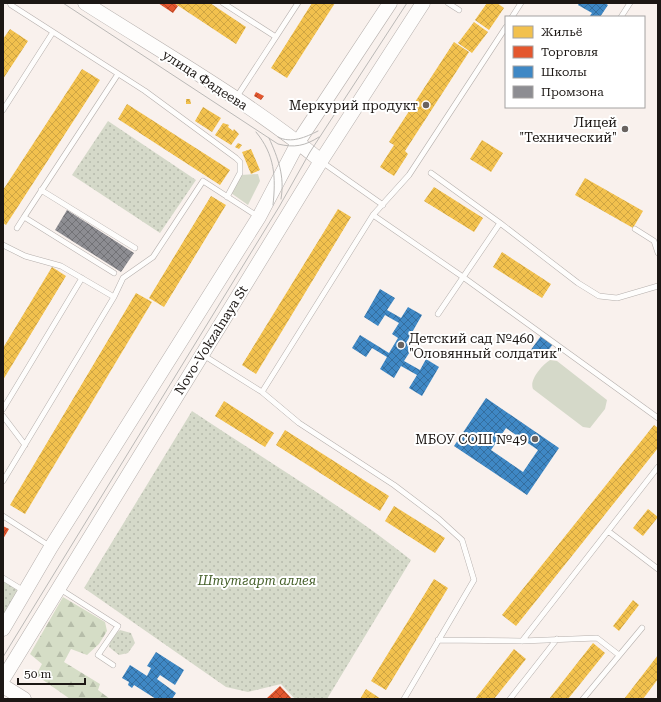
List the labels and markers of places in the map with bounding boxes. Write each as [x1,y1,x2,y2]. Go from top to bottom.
place label: Меркурий продукт [289,98,418,113]
marker: Меркурий продукт [421,100,431,110]
place label: Лицей "Технический" [519,115,617,145]
marker: Лицей "Технический" [620,124,630,134]
place label: Детский сад №460 "Оловянный солдатик" [409,331,562,361]
marker: Детский сад №460 "Оловянный солдатик" [396,340,406,350]
place label: МБОУ СОШ №49 [415,432,527,447]
marker: МБОУ СОШ №49 [530,434,540,444]

